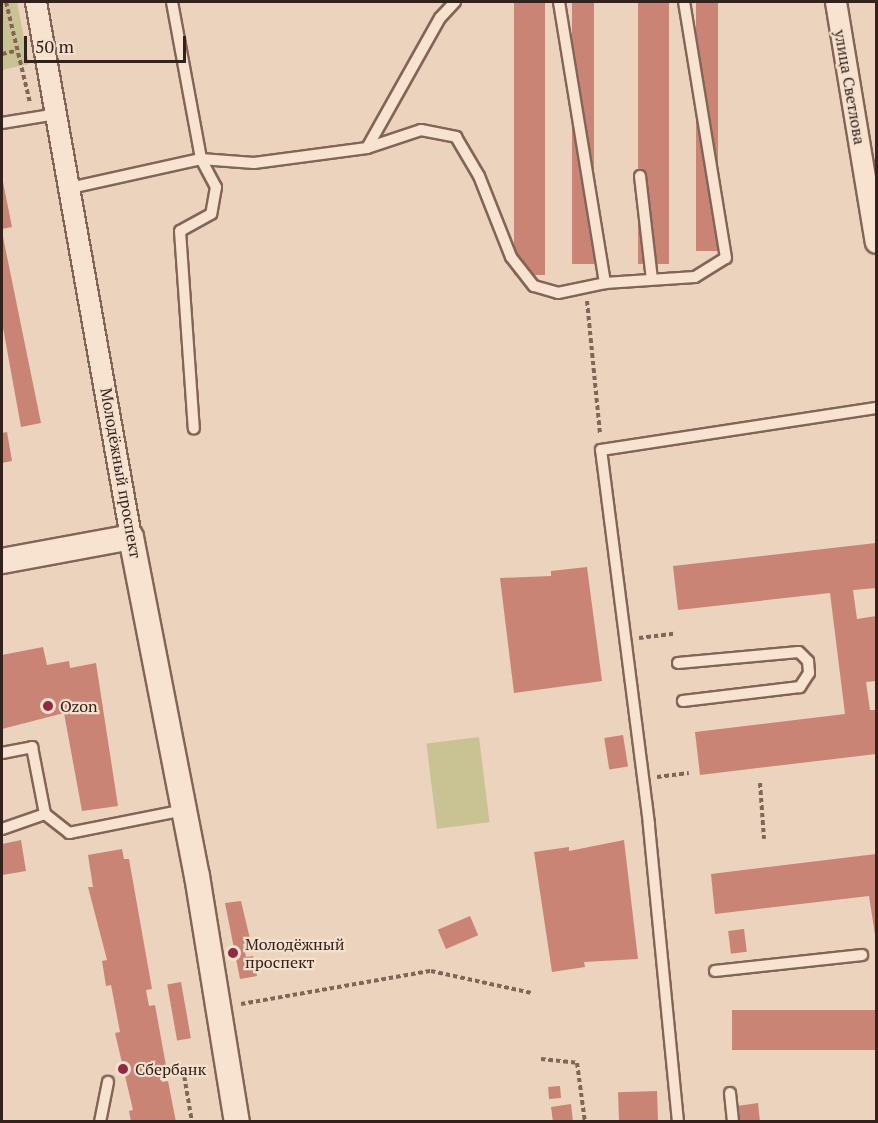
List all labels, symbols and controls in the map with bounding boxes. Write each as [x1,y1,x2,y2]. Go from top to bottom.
scale bar [27,24,189,62]
street label: улица Светлова [830,28,870,146]
text: 50 m [35,34,74,58]
street label: Молодёжный проспект [97,386,145,560]
place label: Ozon [60,696,98,716]
marker: Ozon [41,699,55,713]
place label: Молодёжный проспект [245,934,344,972]
marker: Молодёжный проспект [226,946,240,960]
place label: Сбербанк [135,1059,206,1079]
marker: Сбербанк [116,1062,130,1076]

